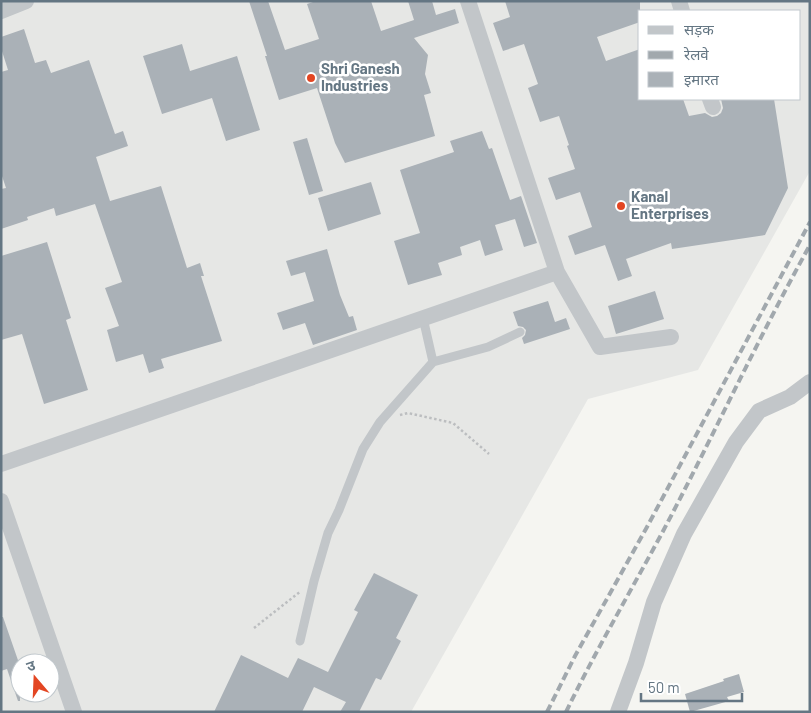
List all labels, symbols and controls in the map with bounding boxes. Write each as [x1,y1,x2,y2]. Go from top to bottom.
legend [638,10,801,100]
text: सड़क [684,20,714,38]
text: रेलवे [683,45,709,63]
place label: Shri Ganesh Industries [321,59,400,94]
text: इमारत [684,70,719,88]
marker: Shri Ganesh Industries [305,72,317,84]
place label: Kanal Enterprises [631,187,709,222]
marker: Kanal Enterprises [615,200,627,212]
north arrow [10,653,60,703]
text: उ [24,656,38,675]
scale bar [641,670,742,702]
text: 50 m [648,678,680,696]

